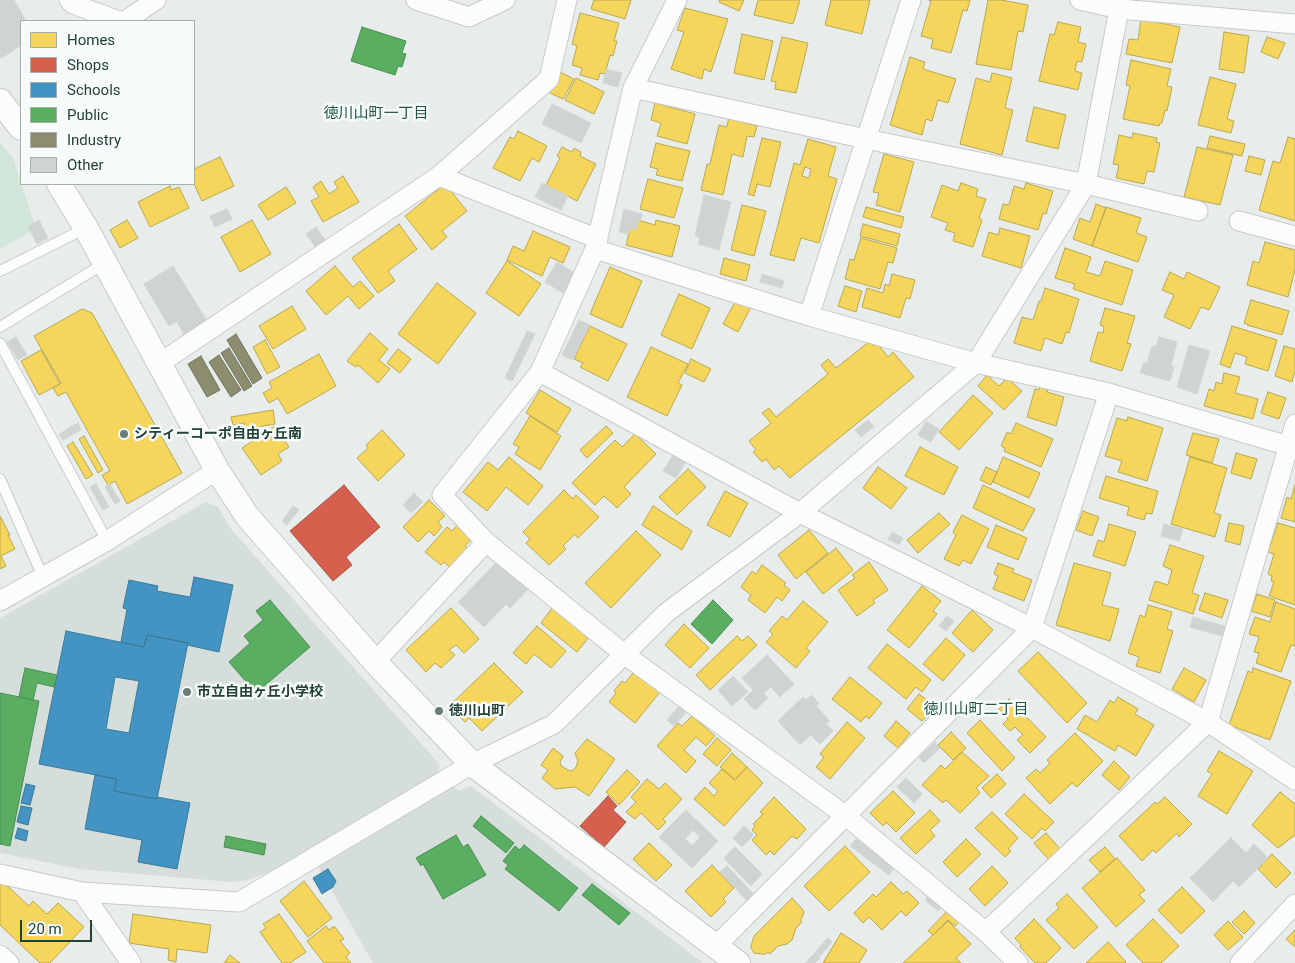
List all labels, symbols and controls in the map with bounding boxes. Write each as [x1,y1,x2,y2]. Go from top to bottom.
legend [20,20,195,185]
text: Homes [67,31,115,49]
text: Shops [67,56,109,74]
text: Schools [67,81,121,99]
district label: 徳川山町一丁目 [324,105,428,123]
text: Public [67,106,108,124]
text: Industry [67,131,121,149]
text: Other [67,156,104,174]
place label: シティーコーポ自由ヶ丘南 [134,426,302,442]
marker: シティーコーポ自由ヶ丘南 [118,428,130,440]
place label: 市立自由ヶ丘小学校 [197,684,323,700]
marker: 市立自由ヶ丘小学校 [181,686,193,698]
district label: 徳川山町二丁目 [924,701,1028,719]
place label: 徳川山町 [449,703,505,719]
marker: 徳川山町 [433,705,445,717]
scale bar [22,910,95,942]
text: 20 m [28,920,62,938]

